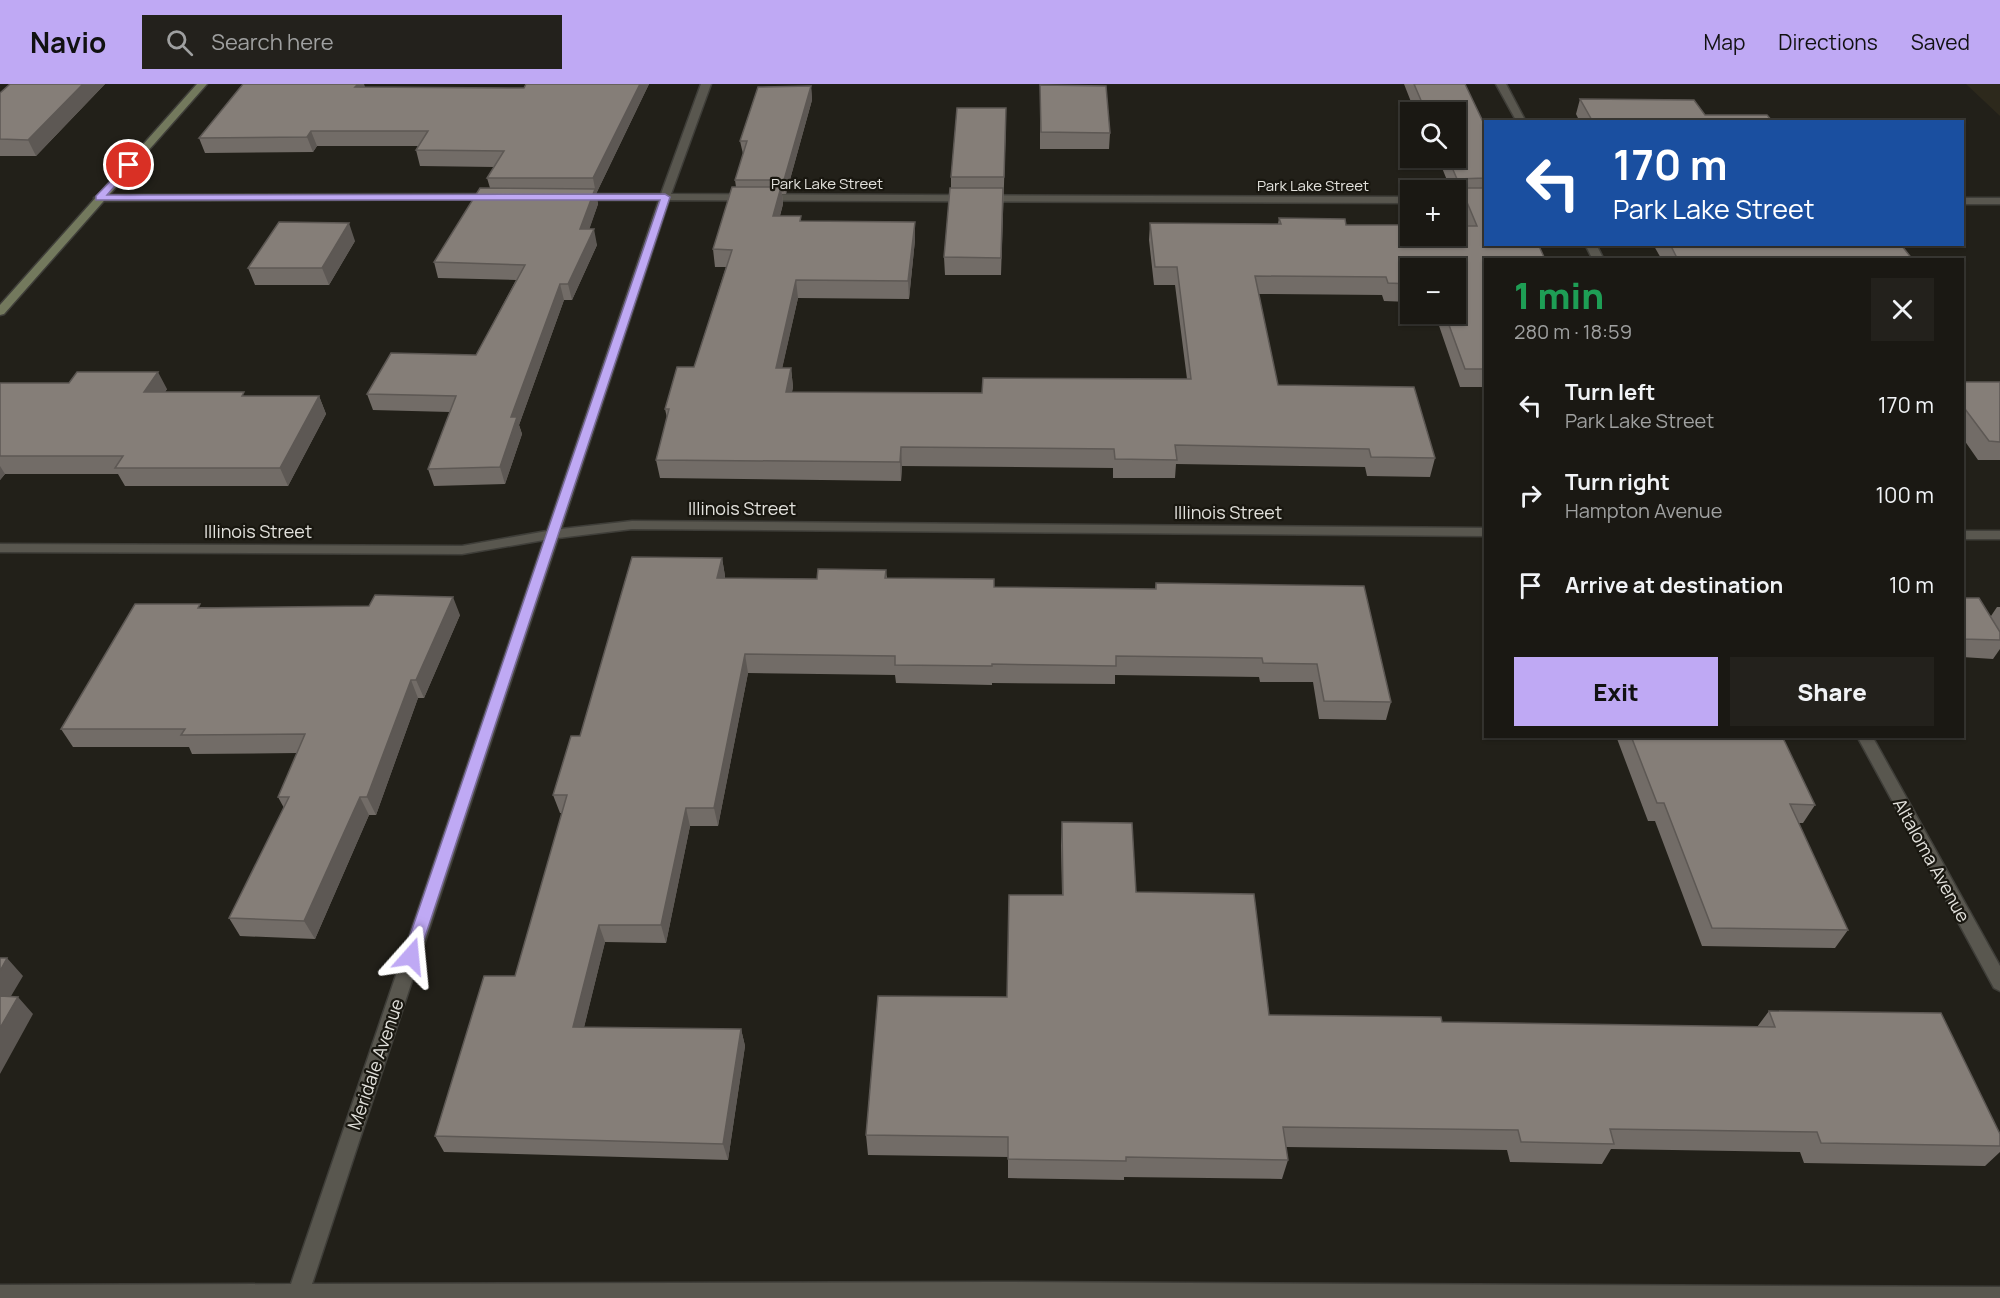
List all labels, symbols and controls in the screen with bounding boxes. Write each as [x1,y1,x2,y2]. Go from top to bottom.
search box [142,15,562,69]
text: Navio [30,23,106,61]
icon: search [163,26,196,59]
text: Search here [211,27,334,57]
text: Map [1704,28,1745,56]
text: Directions [1778,28,1878,56]
text: Saved [1911,28,1970,56]
map controls [1400,102,1466,324]
button: search [1400,102,1466,168]
text: 170 m [1613,135,1728,193]
pin [103,139,154,190]
icon: left [1514,144,1592,222]
icon: arrive [112,148,145,181]
street label: Park Lake Street [771,173,883,194]
street label: Park Lake Street [1257,175,1369,196]
button: + [1400,180,1466,246]
text: Park Lake Street [1613,190,1815,227]
button: − [1400,258,1466,324]
text: 1 min [1514,271,1604,320]
button: close [1871,278,1934,341]
text: 280 m · 18:59 [1514,318,1632,345]
text: Turn left [1565,377,1655,407]
icon: left [1514,389,1547,422]
text: 170 m [1878,390,1934,420]
text: Park Lake Street [1565,407,1714,434]
text: Turn right [1565,467,1670,497]
icon: right [1514,479,1547,512]
text: 100 m [1876,480,1934,510]
street label: Illinois Street [688,496,796,520]
text: Hampton Avenue [1565,497,1722,524]
street label: Illinois Street [1174,500,1282,524]
street label: Illinois Street [204,519,312,543]
icon: arrive [1514,569,1547,602]
text: Arrive at destination [1565,570,1783,600]
text: 10 m [1889,570,1934,600]
button: Exit [1514,657,1718,726]
button: Share [1730,657,1934,726]
street label: Altaloma Avenue [1888,794,1976,926]
position arrow [379,924,443,988]
street label: Meridale Avenue [341,995,409,1133]

